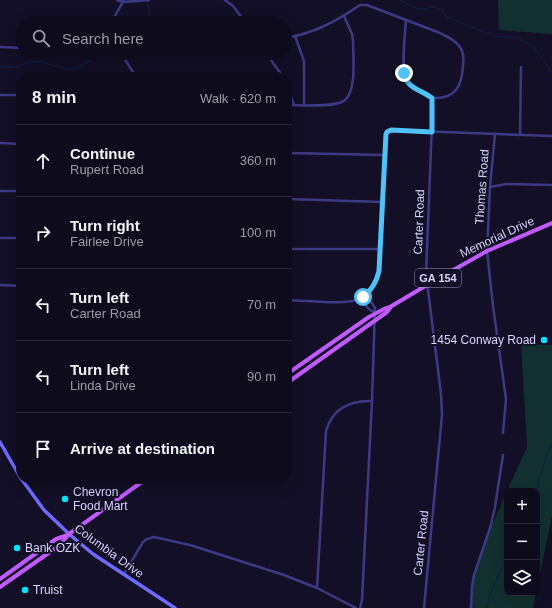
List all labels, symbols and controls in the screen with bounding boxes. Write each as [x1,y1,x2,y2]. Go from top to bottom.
search box [16,16,292,60]
icon: search [30,27,52,49]
text: Search here [62,30,144,47]
route end [395,64,413,82]
text: 8 min [32,88,76,107]
text: Walk · 620 m [200,91,276,106]
text: Continue [70,145,135,162]
street label: Thomas Road [472,149,492,225]
icon: ahead [32,150,54,172]
text: 360 m [240,153,276,168]
text: Rupert Road [70,162,144,177]
street label: Carter Road [411,189,427,255]
street label: Memorial Drive [457,213,537,260]
text: Turn right [70,217,140,234]
icon: right [32,222,54,244]
text: 100 m [240,225,276,240]
text: Fairlee Drive [70,234,144,249]
road number: GA 154 [415,269,461,287]
route start [354,288,372,306]
text: Turn left [70,289,129,306]
icon: left [32,294,54,316]
text: 70 m [247,297,276,312]
text: Carter Road [70,306,141,321]
place label: 1454 Conway Road [431,333,536,347]
marker: 1454 Conway Road [539,335,549,345]
text: Turn left [70,361,129,378]
icon: left [32,366,54,388]
text: 90 m [247,369,276,384]
text: Linda Drive [70,378,136,393]
icon: arrive [32,438,54,460]
text: Arrive at destination [70,440,215,457]
place label: Chevron Food Mart [73,485,128,513]
map controls [504,488,540,596]
button: + [504,488,540,524]
marker: Chevron Food Mart [60,494,70,504]
street label: Carter Road [411,510,431,576]
street label: Columbia Drive [72,521,147,581]
button: − [504,524,540,560]
place label: Bank OZK [25,541,80,555]
marker: Bank OZK [12,543,22,553]
button: layers [504,560,540,596]
place label: Truist [33,583,63,597]
marker: Truist [20,585,30,595]

